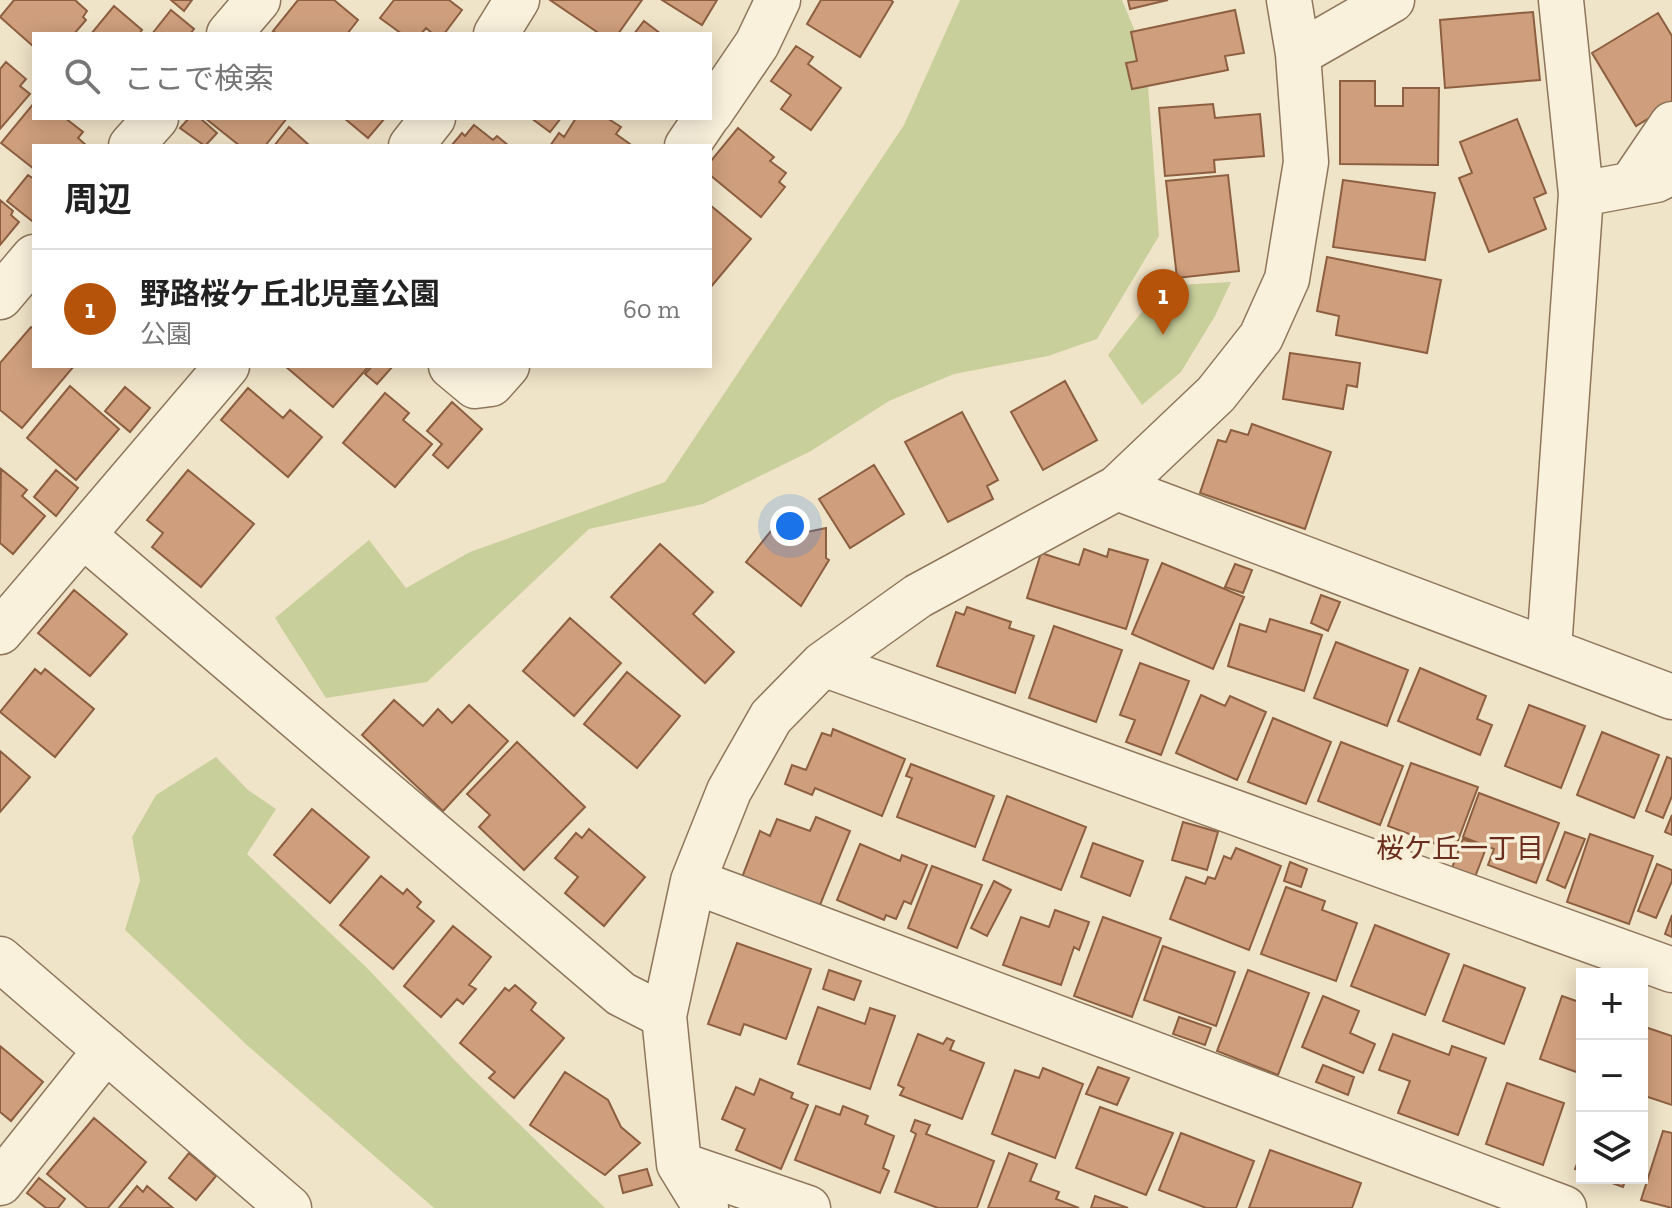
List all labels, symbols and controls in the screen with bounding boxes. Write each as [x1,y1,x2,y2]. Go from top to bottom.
search box [32,32,712,120]
icon: search [60,54,104,98]
text: ここで検索 [124,61,274,97]
text: 周辺 [64,179,132,220]
pin: 1 [1137,269,1189,335]
text: 野路桜ケ丘北児童公園 [140,276,440,312]
text: 1 [85,293,95,325]
text: 60 m [623,293,680,325]
text: 公園 [140,318,192,350]
your location [770,506,810,546]
district label: 桜ケ丘一丁目 [1376,832,1544,865]
map controls [1576,968,1648,1184]
button: + [1576,968,1648,1040]
button: − [1576,1040,1648,1112]
button: layers [1576,1112,1648,1184]

